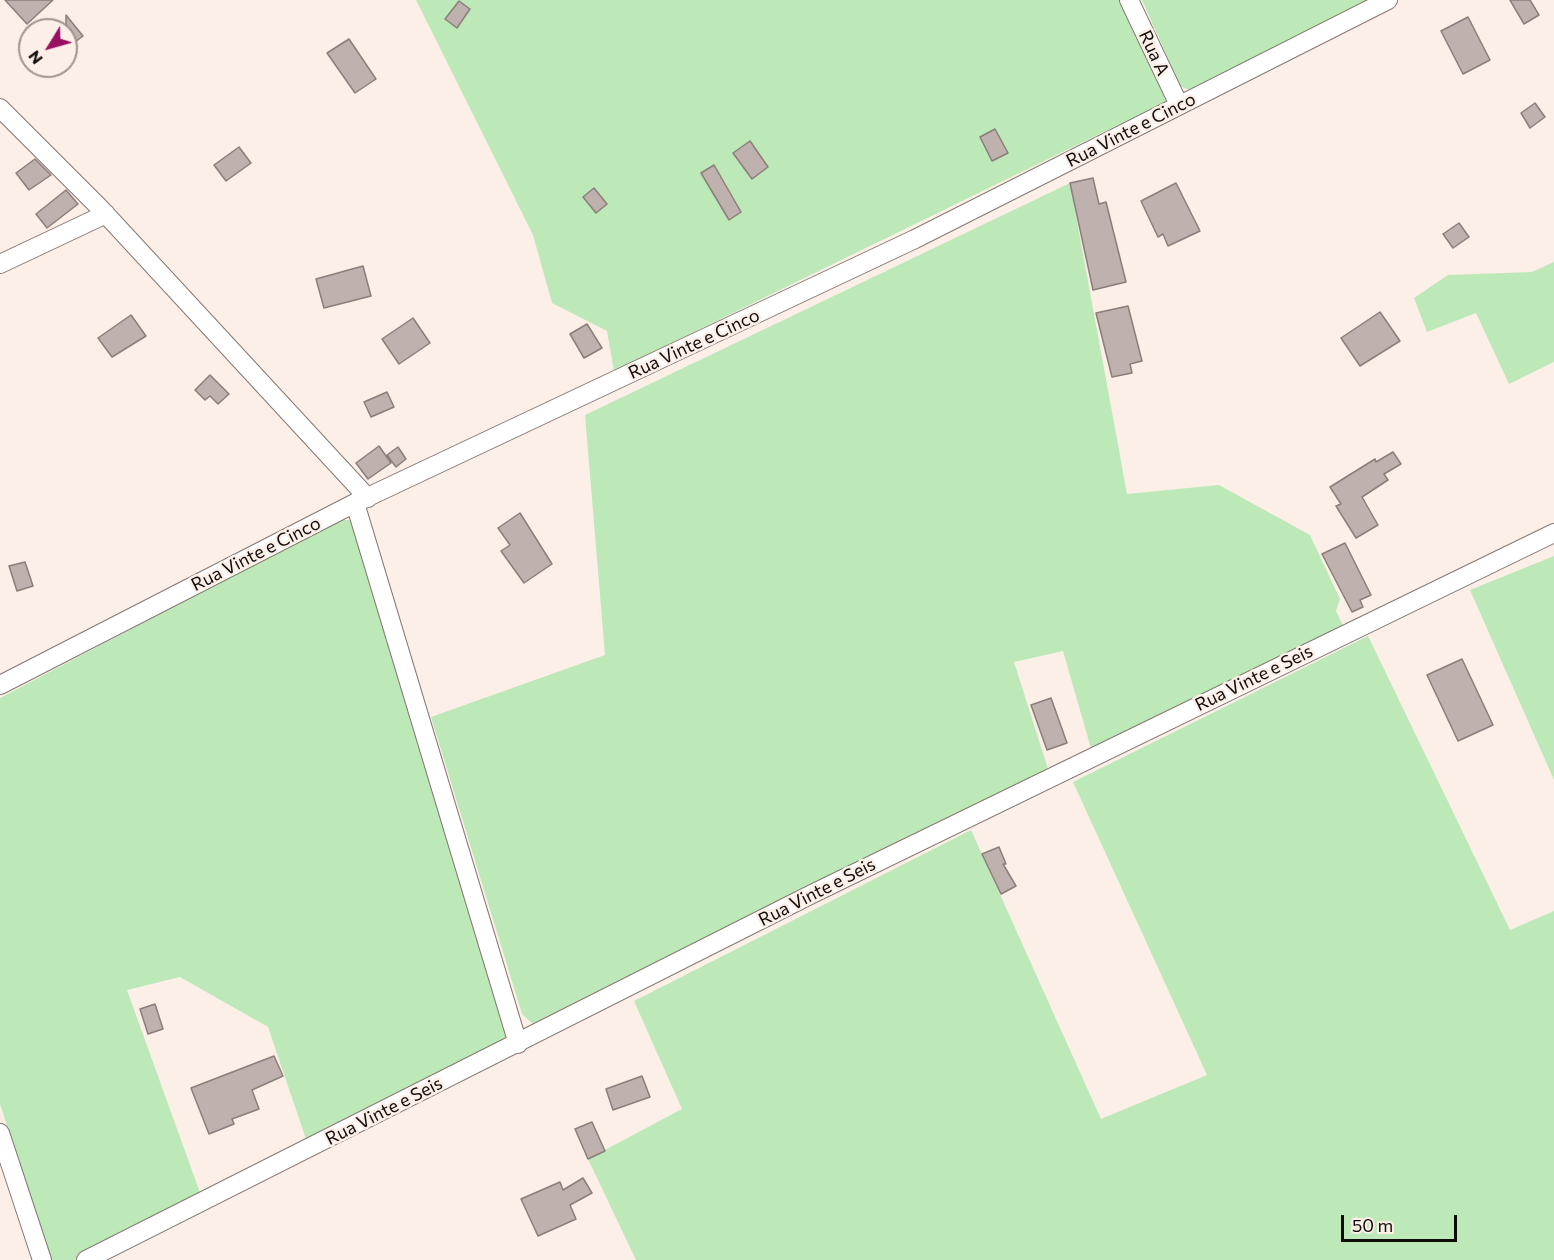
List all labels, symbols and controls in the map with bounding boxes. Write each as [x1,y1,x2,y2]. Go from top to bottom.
north arrow [18,18,78,78]
street label: Rua A [1134,27,1174,79]
text: N [24,47,46,68]
street label: Rua Vinte e Cinco [1063,88,1199,172]
street label: Rua Vinte e Cinco [625,304,763,384]
street label: Rua Vinte e Cinco [188,512,324,596]
street label: Rua Vinte e Seis [1192,640,1316,716]
street label: Rua Vinte e Seis [755,853,879,931]
street label: Rua Vinte e Seis [322,1072,446,1150]
scale bar [1344,1203,1460,1241]
text: 50 m [1352,1214,1393,1236]

